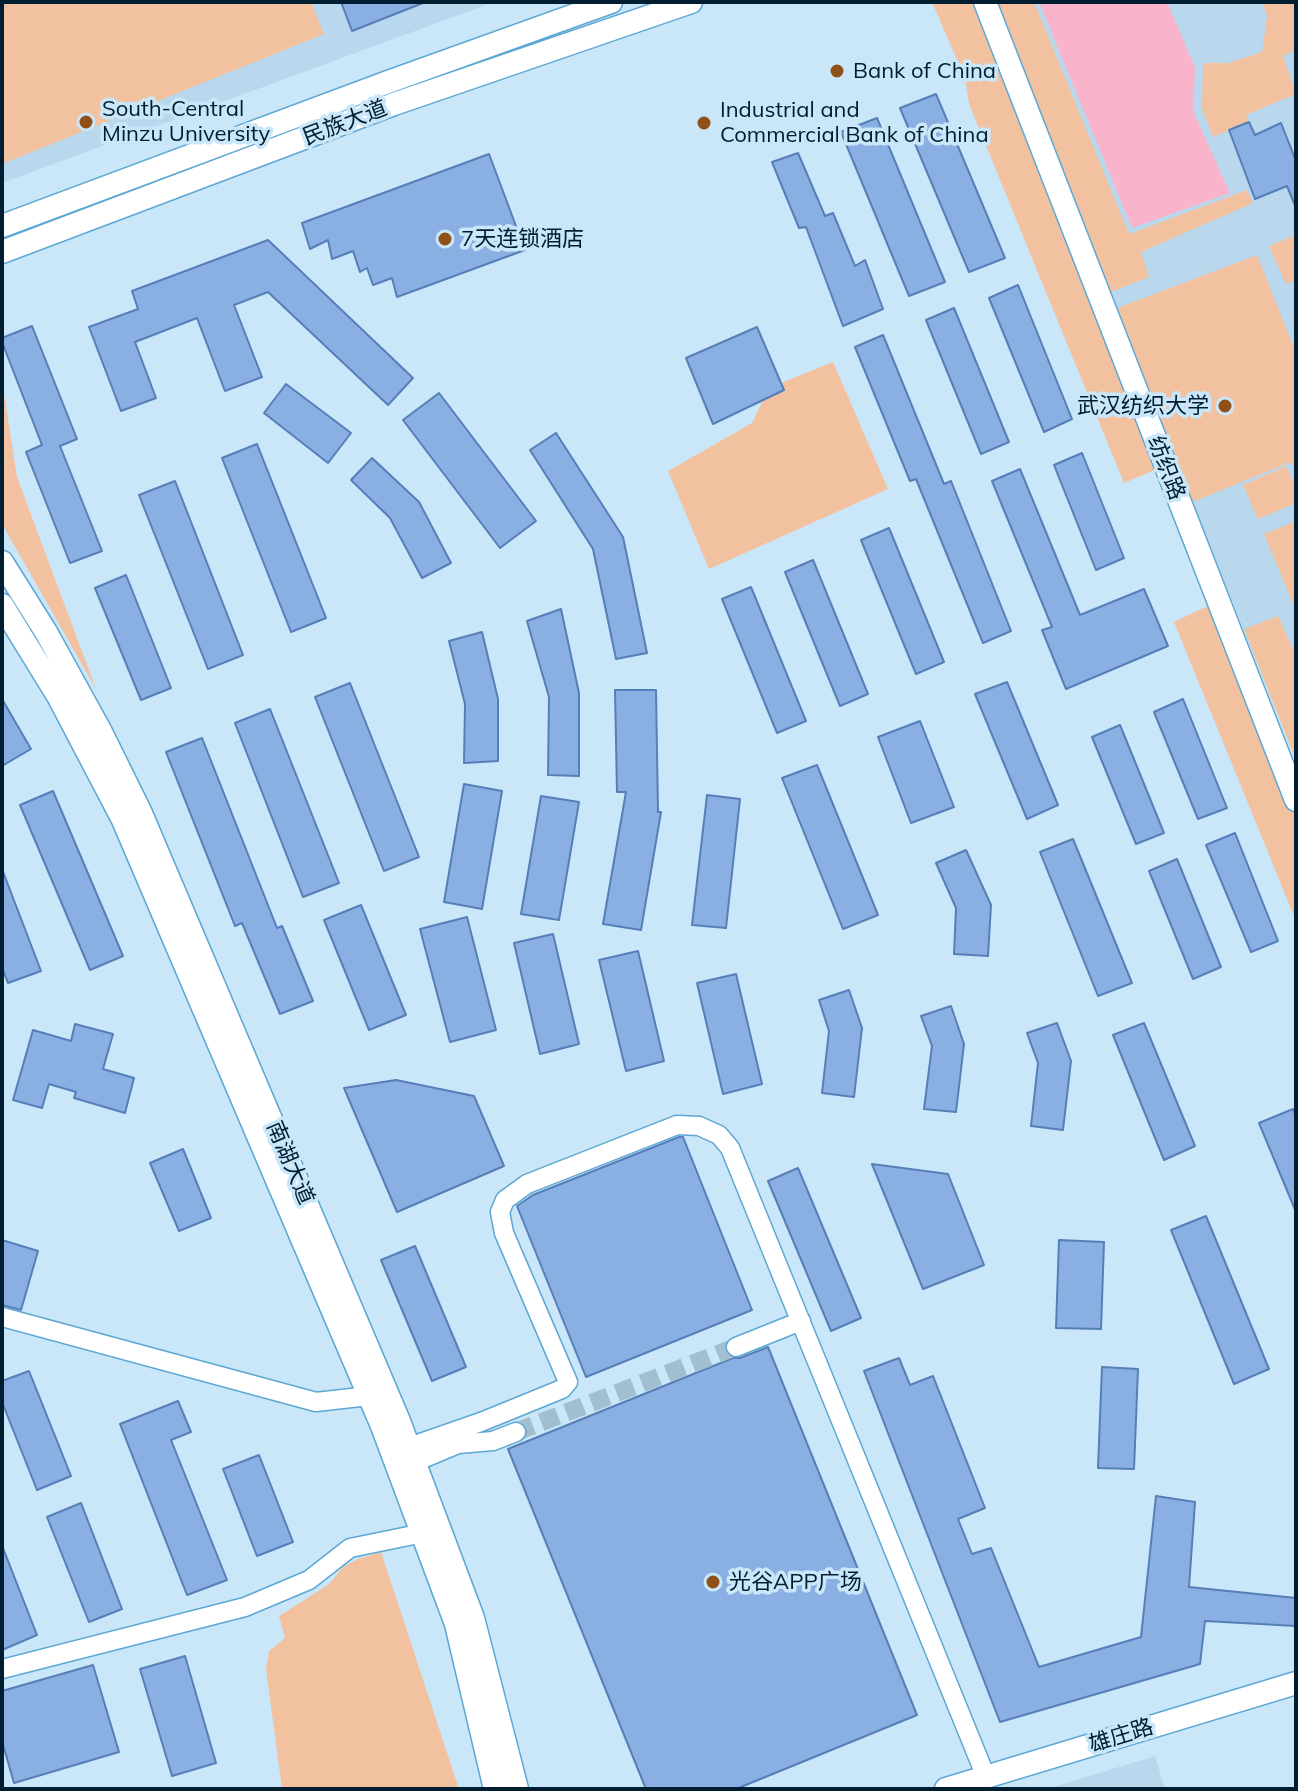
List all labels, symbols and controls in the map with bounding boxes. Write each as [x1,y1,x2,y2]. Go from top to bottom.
place label: Bank of China [853,58,996,84]
marker: Bank of China [828,62,846,80]
street label: 民族大道 [299,95,391,151]
place label: South-Central Minzu University [102,96,270,148]
place label: Industrial and Commercial Bank of China [720,97,989,148]
marker: South-Central Minzu University [77,113,95,131]
marker: Industrial and Commercial Bank of China [695,114,713,132]
place label: 7天连锁酒店 [461,226,584,252]
marker: 7天连锁酒店 [436,230,454,248]
place label: 武汉纺织大学 [1077,393,1209,419]
marker: 武汉纺织大学 [1216,397,1234,415]
street label: 纺织路 [1142,432,1190,504]
street label: 南湖大道 [261,1117,319,1209]
place label: 光谷APP广场 [729,1569,862,1595]
marker: 光谷APP广场 [704,1573,722,1591]
street label: 雄庄路 [1086,1714,1156,1758]

